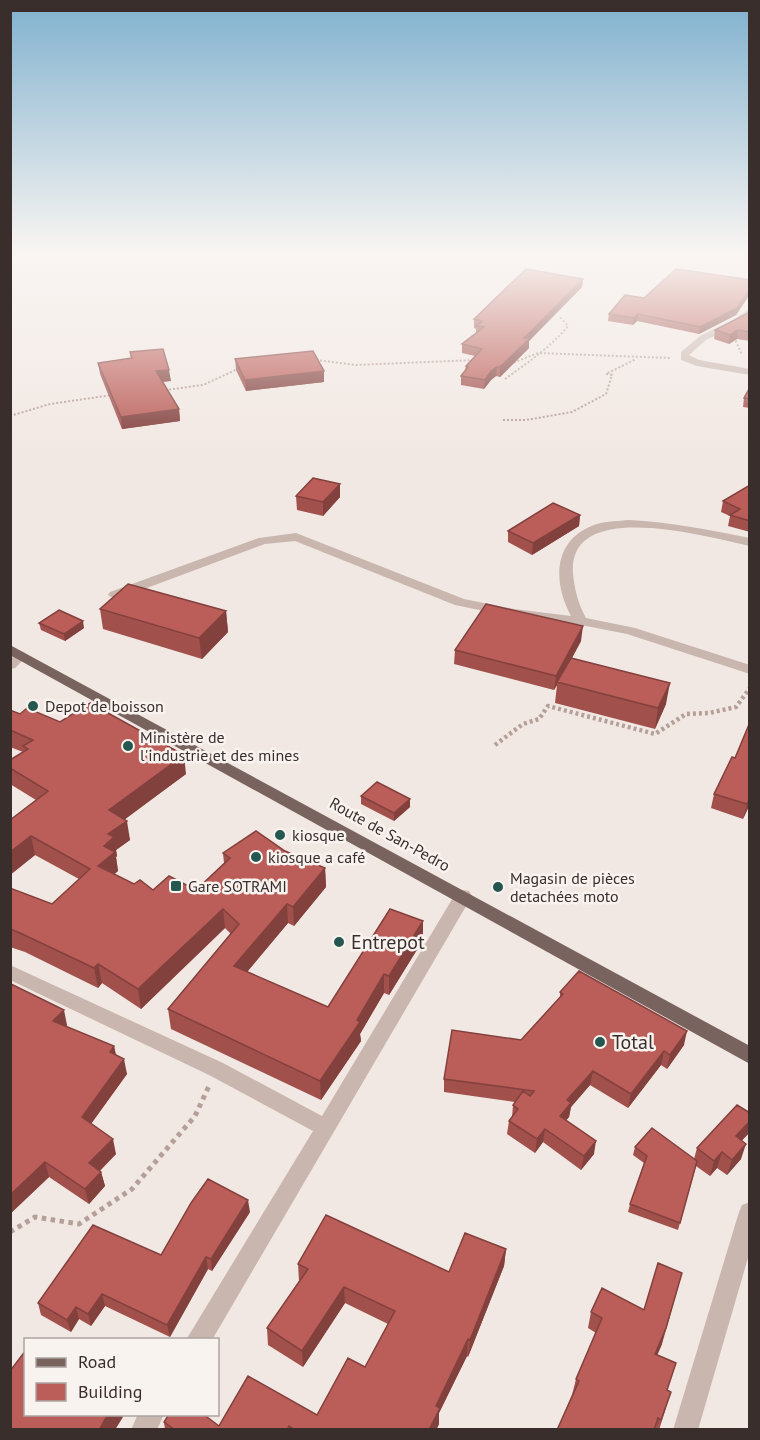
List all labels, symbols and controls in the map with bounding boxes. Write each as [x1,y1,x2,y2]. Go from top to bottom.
place label: Depot de boisson [45,696,164,716]
marker: Depot de boisson [26,699,40,713]
place label: Ministère de l'industrie et des mines [140,727,299,765]
marker: Ministère de l'industrie et des mines [121,739,135,753]
street label: Route de San-Pedro [326,793,454,875]
place label: kiosque [292,825,345,845]
marker: kiosque [273,828,287,842]
place label: kiosque a café [268,847,365,867]
marker: kiosque a café [249,850,263,864]
place label: Magasin de pièces detachées moto [510,868,635,906]
place label: Gare SOTRAMI [188,876,287,896]
marker: Gare SOTRAMI [169,879,183,893]
marker: Magasin de pièces detachées moto [491,880,505,894]
place label: Entrepot [351,929,425,955]
marker: Entrepot [332,935,346,949]
place label: Total [612,1029,654,1055]
marker: Total [593,1035,607,1049]
legend [24,1338,219,1416]
text: Road [78,1350,116,1373]
text: Building [78,1380,142,1403]

